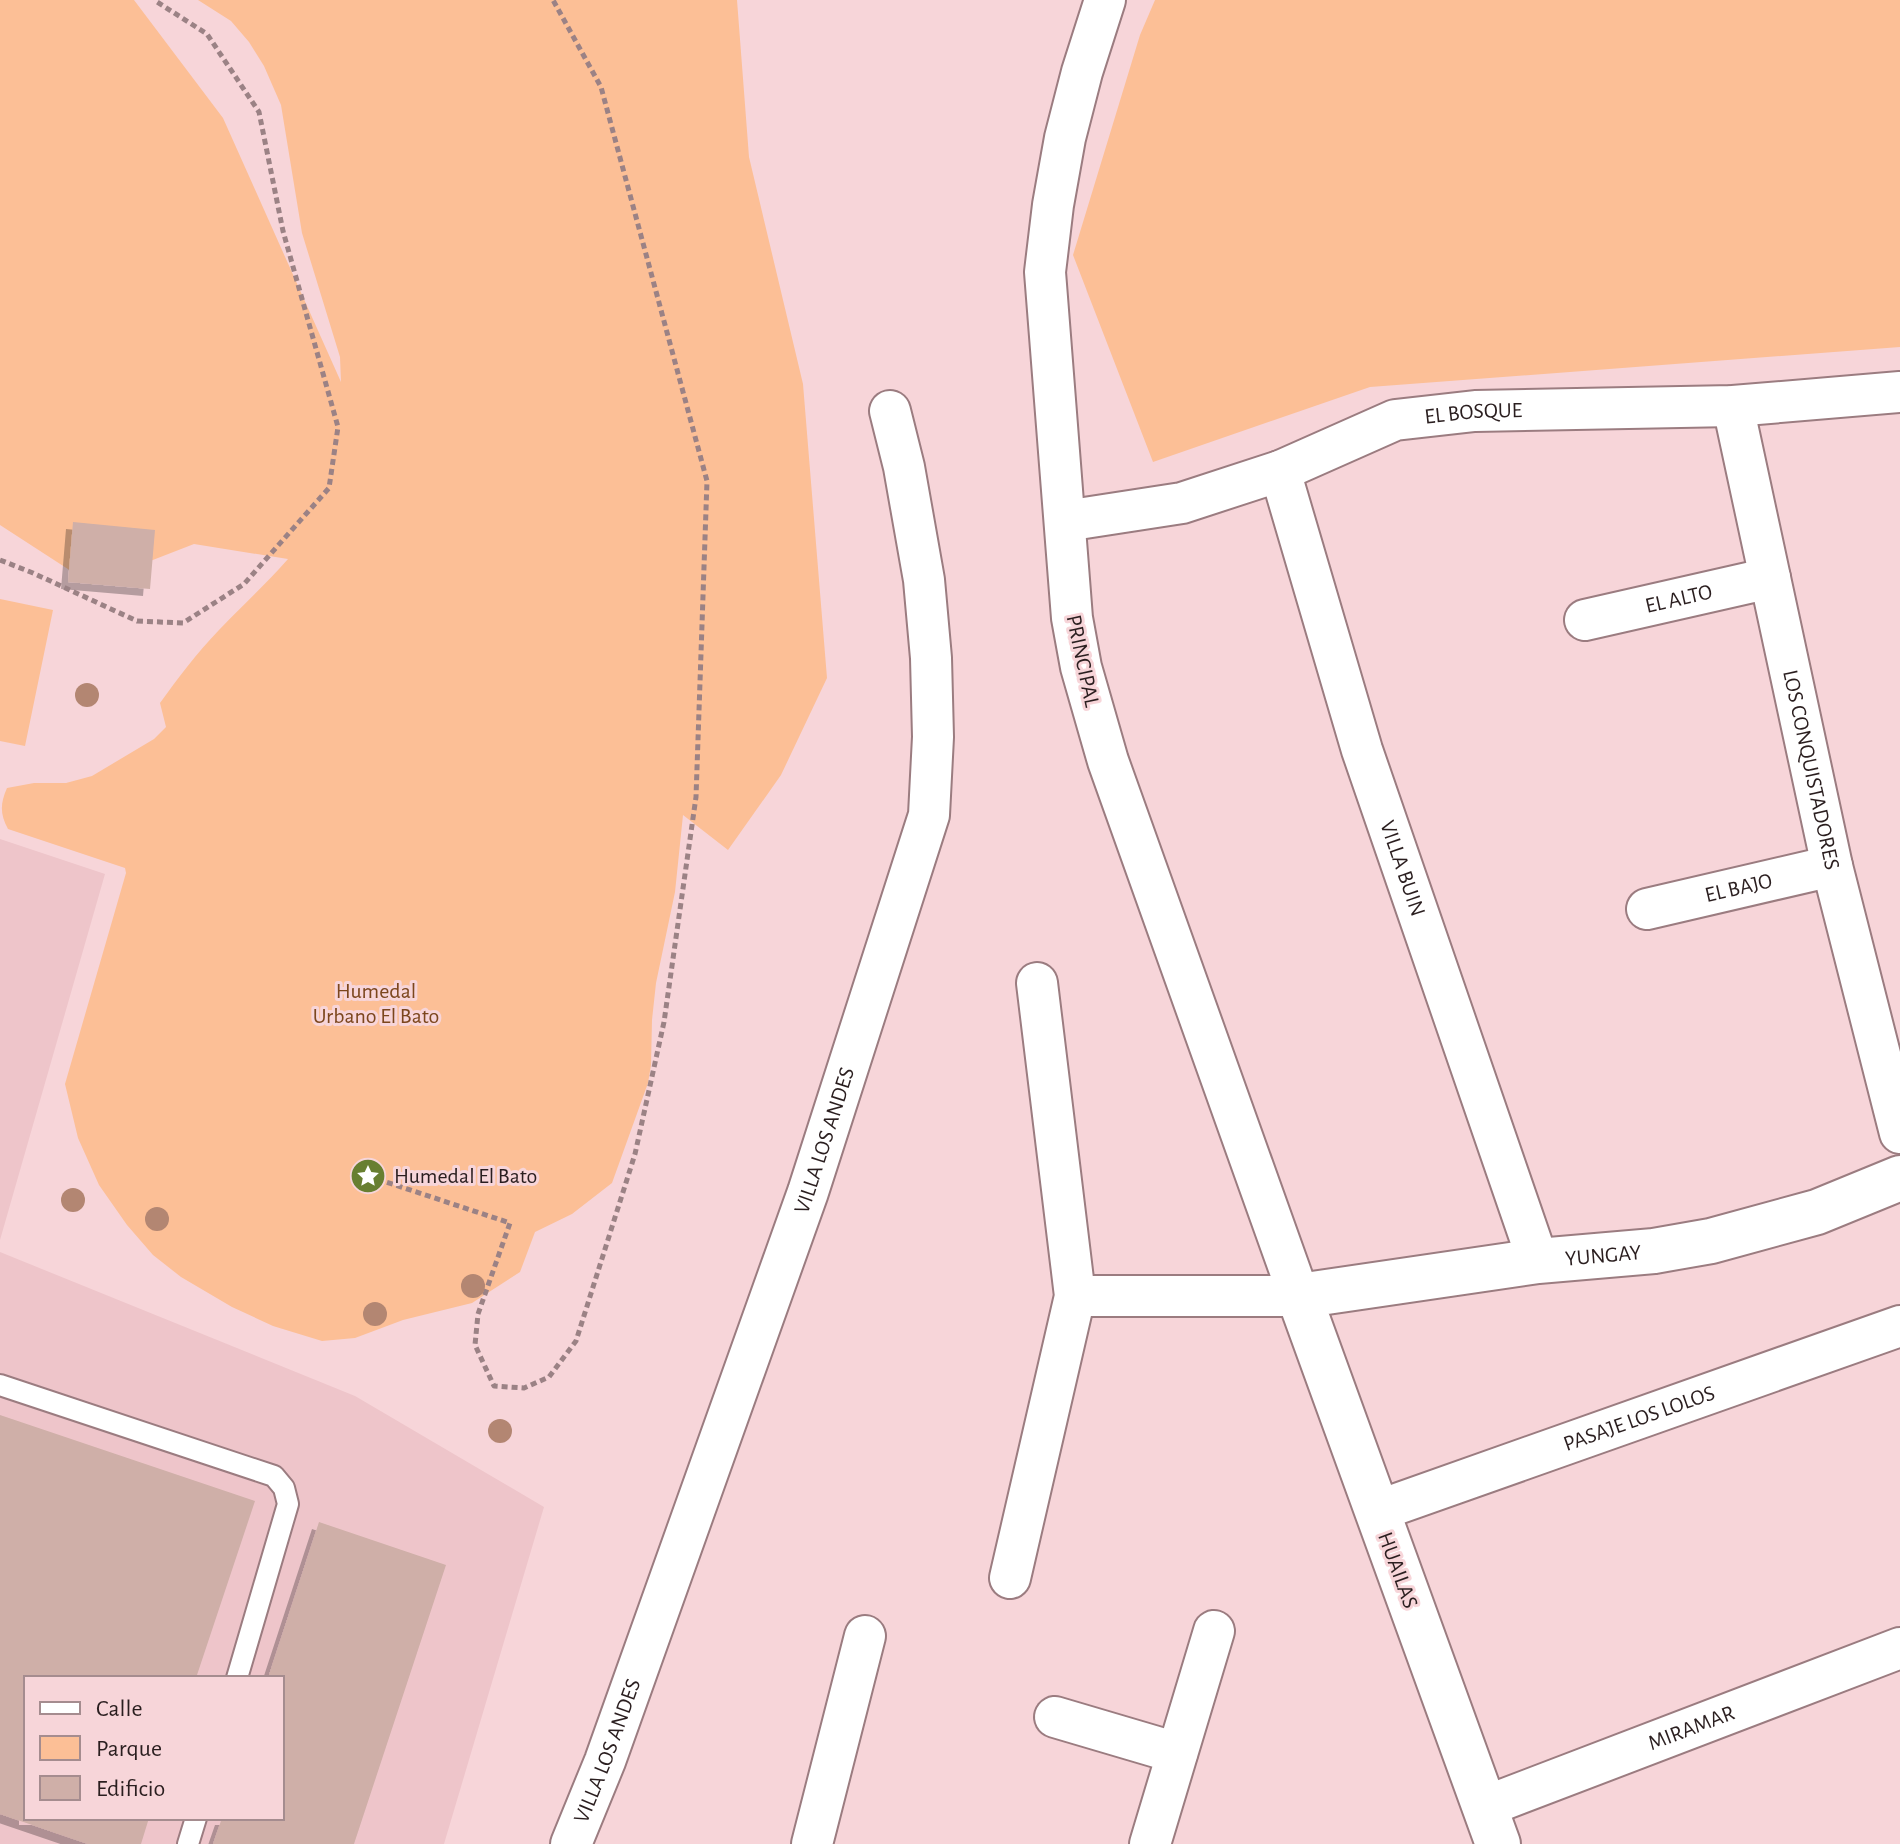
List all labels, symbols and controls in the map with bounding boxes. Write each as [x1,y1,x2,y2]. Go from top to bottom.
street label: EL BOSQUE [1423,399,1523,428]
street label: EL ALTO [1643,580,1714,617]
street label: PRINCIPAL [1062,613,1104,710]
street label: LOS CONQUISTADORES [1779,668,1843,872]
street label: VILLA BUIN [1376,818,1429,919]
street label: EL BAJO [1703,869,1774,906]
park label: Humedal Urbano El Bato [313,980,439,1027]
street label: VILLA LOS ANDES [790,1065,858,1216]
place icon: Humedal El Bato [349,1157,387,1195]
place label: Humedal El Bato [394,1165,537,1187]
street label: YUNGAY [1564,1241,1643,1270]
street label: PASAJE LOS LOLOS [1561,1381,1718,1455]
street label: HUAILAS [1374,1529,1422,1611]
legend [24,1676,284,1820]
street label: VILLA LOS ANDES [570,1676,644,1826]
text: Calle [96,1697,143,1721]
street label: MIRAMAR [1645,1701,1738,1754]
text: Parque [96,1737,162,1761]
text: Edificio [96,1777,165,1801]

